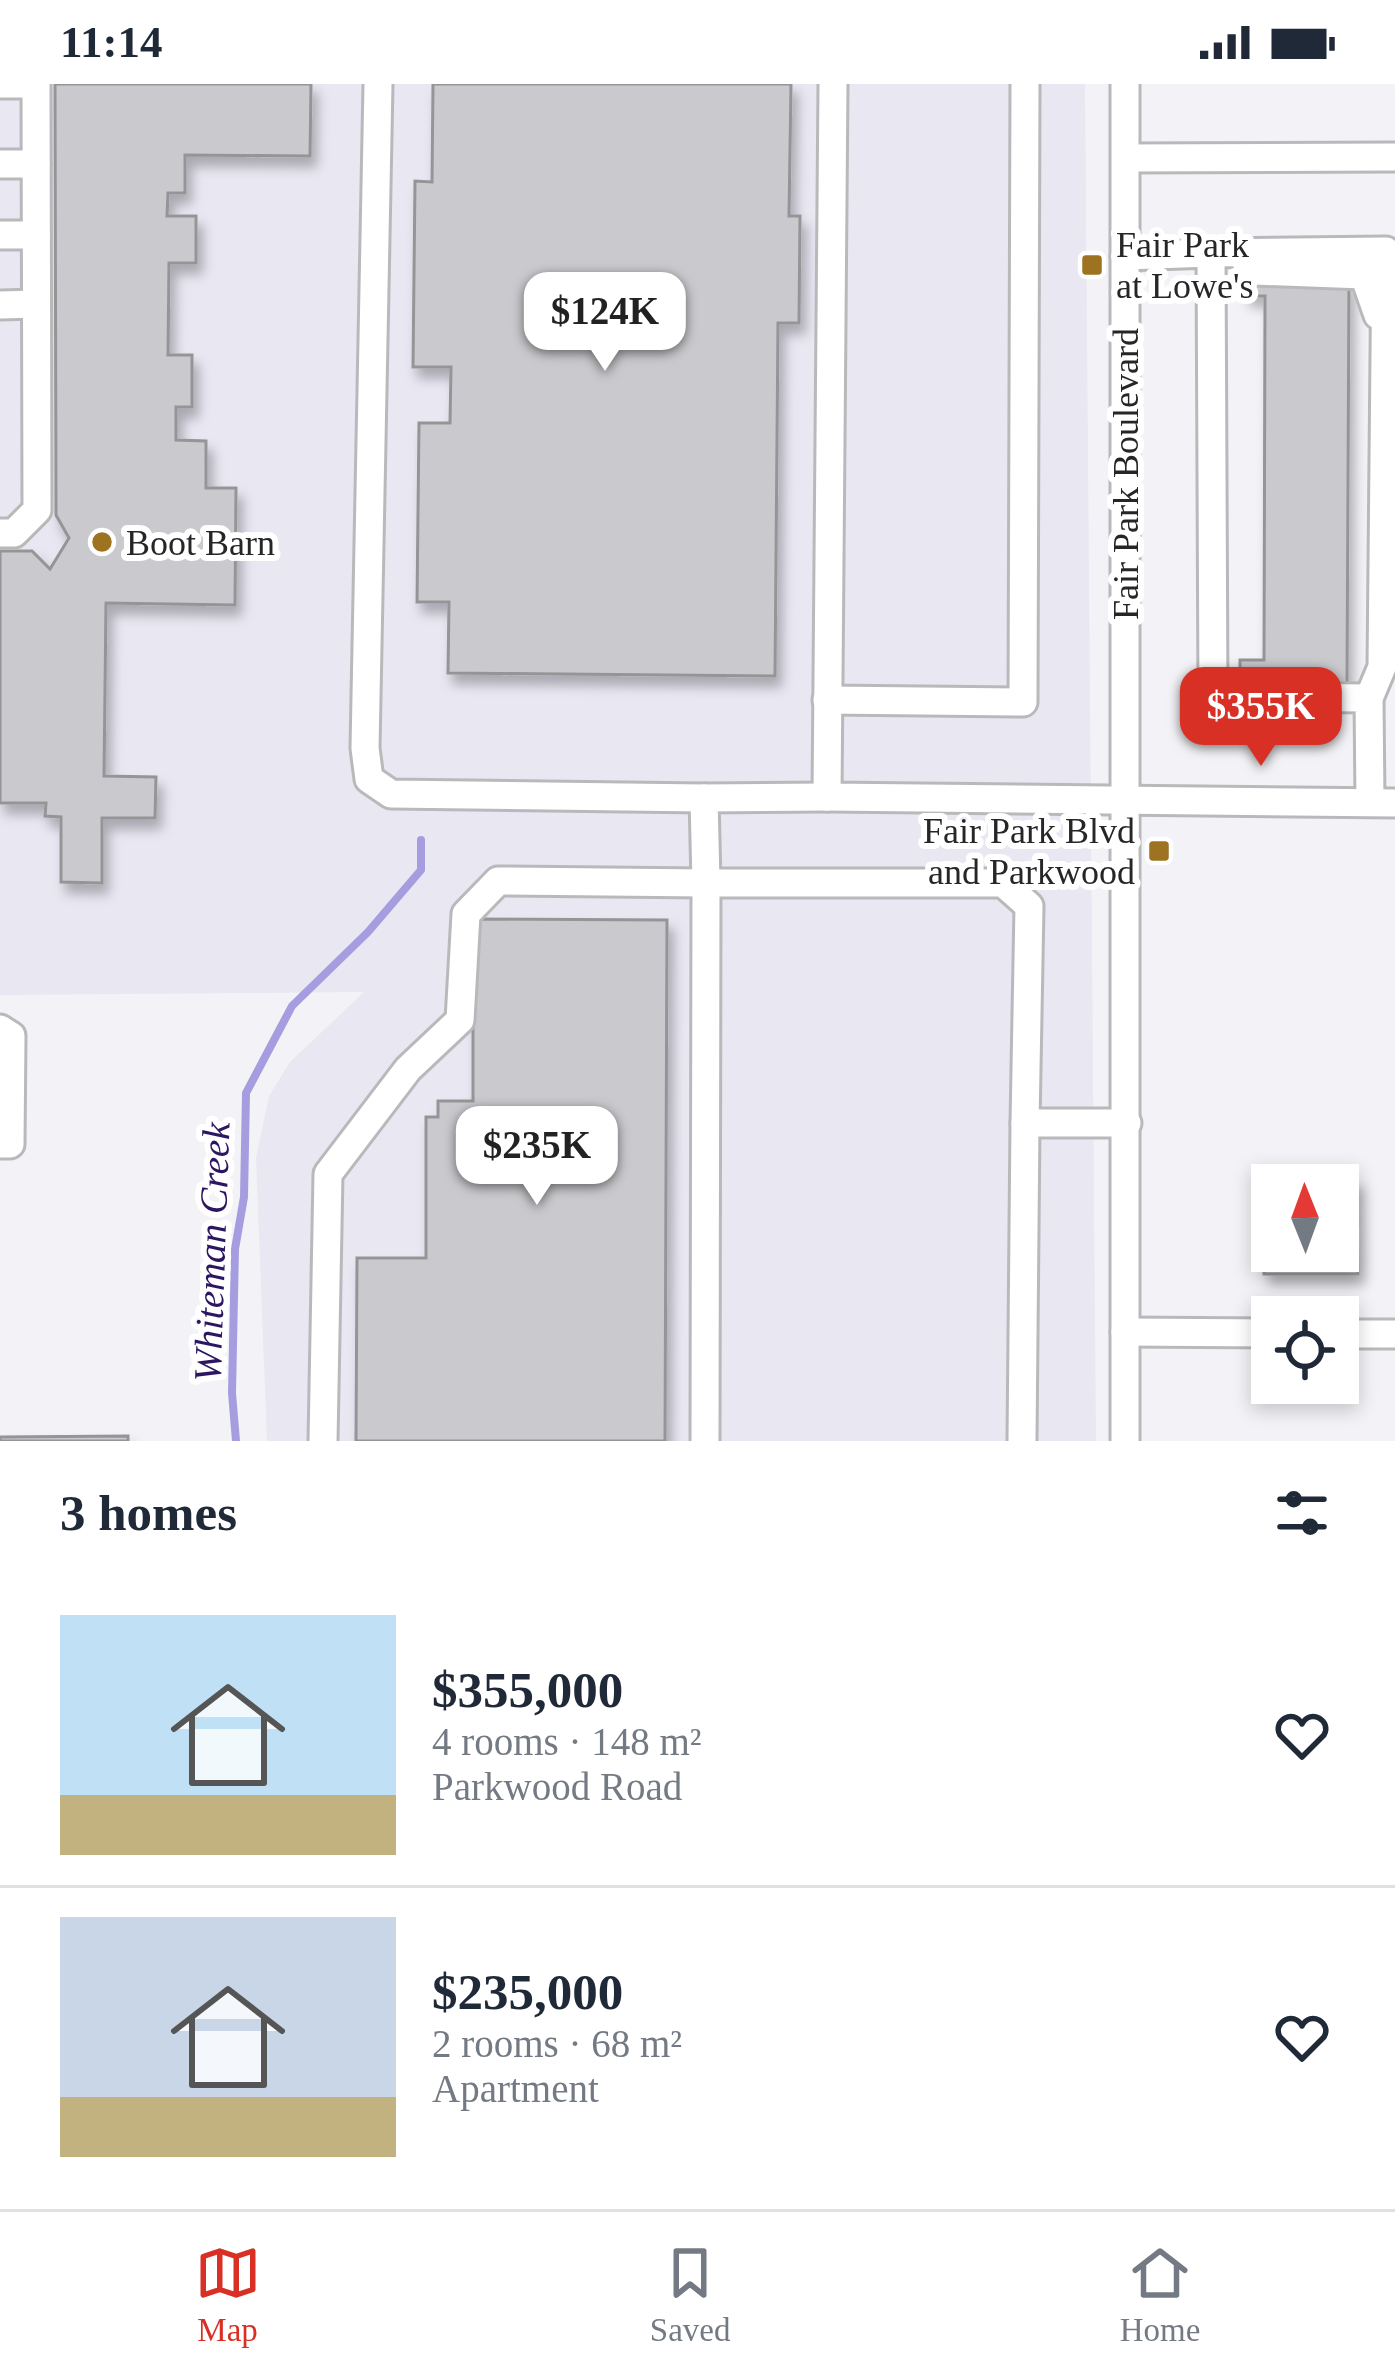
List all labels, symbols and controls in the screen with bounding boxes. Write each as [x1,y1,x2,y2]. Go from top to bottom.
text: 11:14 [60,17,163,67]
place label: Fair Park at Lowe's [1116,225,1253,306]
marker: Fair Park at Lowe's [1079,252,1105,278]
pin: $124K [521,272,689,374]
text: $124K [551,289,659,332]
street label: Fair Park Boulevard [1106,328,1146,620]
place label: Boot Barn [126,523,275,563]
marker: Boot Barn [89,529,115,555]
pin: $355K [1177,667,1345,769]
text: $355K [1207,684,1315,727]
place label: Fair Park Blvd and Parkwood [923,811,1135,892]
marker: Fair Park Blvd and Parkwood [1146,838,1172,864]
pin: $235K [453,1106,621,1208]
water label: Whiteman Creek [185,1121,238,1382]
text: $235K [483,1123,591,1166]
north arrow [1251,1164,1359,1272]
map controls [1251,1164,1359,1404]
button: locate [1251,1296,1359,1404]
icon: filters [1269,1480,1335,1546]
text: 3 homes [60,1485,237,1541]
text: $355,000 [432,1662,623,1718]
icon: home [156,1663,300,1807]
icon: heart [1269,1702,1335,1768]
text: 4 rooms · 148 m² [432,1720,702,1763]
text: Parkwood Road [432,1765,682,1808]
text: $235,000 [432,1964,623,2020]
icon: home [156,1965,300,2109]
icon: heart [1269,2004,1335,2070]
text: 2 rooms · 68 m² [432,2022,682,2065]
text: Apartment [432,2067,599,2110]
tab: Map [195,2240,261,2349]
tab: Saved [650,2240,730,2349]
tab: Home [1120,2240,1200,2349]

